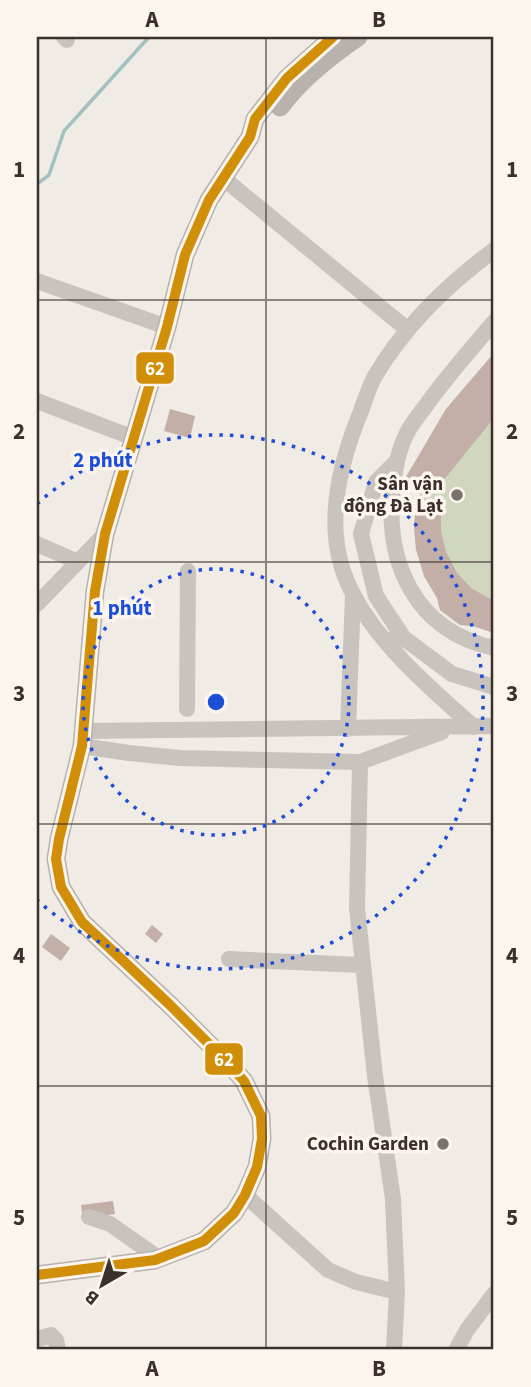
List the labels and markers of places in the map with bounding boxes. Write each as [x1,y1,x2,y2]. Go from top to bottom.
place label: Sân vận động Đà Lạt [344,471,443,520]
marker: Sân vận động Đà Lạt [449,487,465,503]
centre of rings [204,690,228,714]
place label: Cochin Garden [307,1131,429,1158]
marker: Cochin Garden [435,1136,451,1152]

